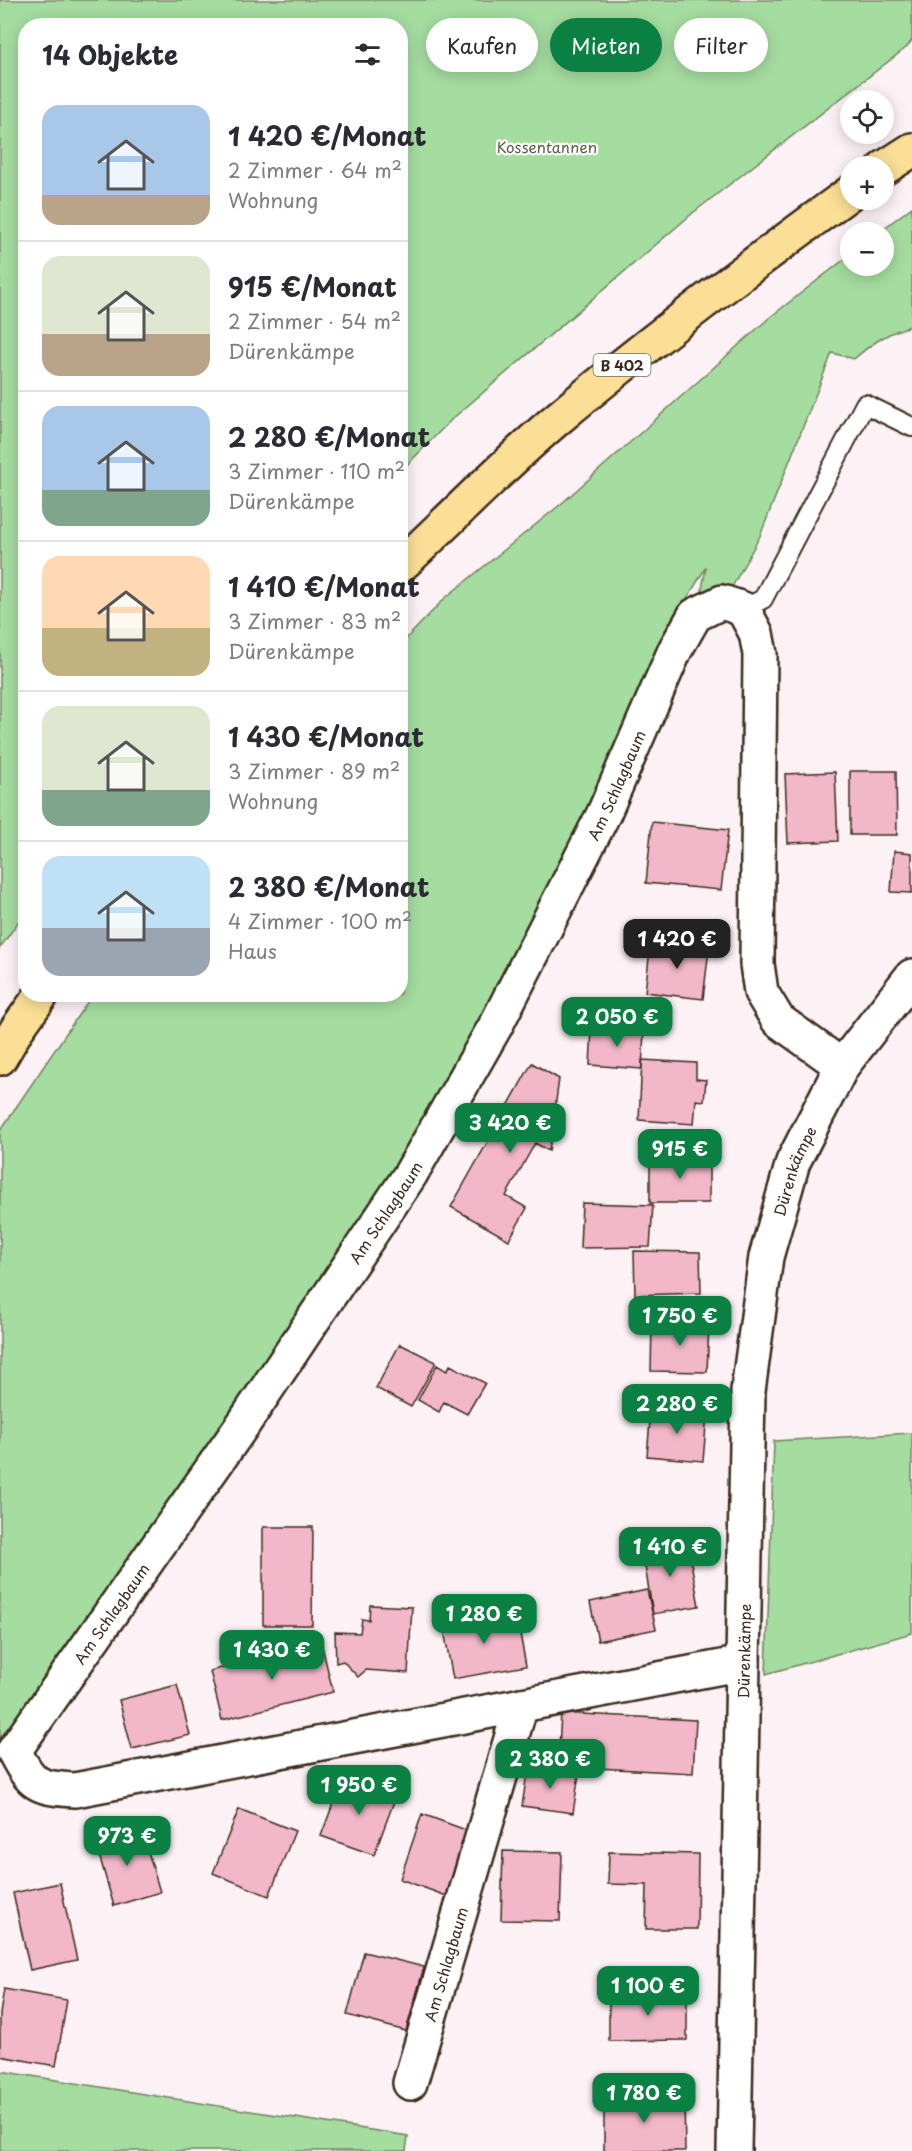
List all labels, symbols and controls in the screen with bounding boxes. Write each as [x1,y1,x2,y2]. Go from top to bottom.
chip: Kaufen [426,18,538,72]
chip: Mieten [550,18,662,72]
chip: Filter [674,18,768,72]
text: 14 Objekte [42,35,178,74]
icon: filters [351,38,384,71]
map controls [840,90,894,276]
button: locate [840,90,894,144]
text: 1 420 €/Monat [228,116,426,155]
icon: home [90,129,162,201]
park label: Kossentannen [497,135,597,158]
text: 2 Zimmer · 64 m² [228,155,402,185]
button: + [840,156,894,210]
text: Wohnung [228,185,318,215]
button: − [840,222,894,276]
text: 915 €/Monat [228,267,397,306]
icon: home [90,280,162,352]
text: 2 Zimmer · 54 m² [228,306,401,336]
text: Dürenkämpe [228,336,355,366]
road number: B 402 [594,354,650,376]
text: 2 280 €/Monat [228,417,430,456]
icon: home [90,430,162,502]
text: 3 Zimmer · 110 m² [228,456,405,486]
text: Dürenkämpe [228,486,355,516]
text: 1 410 €/Monat [228,567,420,606]
icon: home [90,580,162,652]
text: 3 Zimmer · 83 m² [228,606,401,636]
text: Dürenkämpe [228,636,355,666]
text: 1 430 €/Monat [228,717,424,756]
street label: Am Schlagbaum [581,726,650,844]
icon: home [90,730,162,802]
text: 3 Zimmer · 89 m² [228,756,400,786]
text: Wohnung [228,786,318,816]
text: 2 380 €/Monat [228,867,429,906]
icon: home [90,880,162,952]
text: 4 Zimmer · 100 m² [228,906,412,936]
pin: 1 420 € [622,919,732,970]
text: 1 420 € [637,923,717,953]
text: Haus [228,936,277,966]
pin: 2 050 € [562,997,672,1048]
text: 2 050 € [575,1001,659,1031]
pin: 3 420 € [455,1103,565,1154]
text: 3 420 € [469,1107,551,1137]
street label: Dürenkämpe [767,1122,821,1219]
pin: 915 € [638,1129,722,1180]
text: 915 € [652,1133,708,1163]
street label: Am Schlagbaum [343,1157,427,1268]
pin: 1 750 € [625,1296,735,1347]
text: 1 750 € [642,1300,718,1330]
pin: 2 280 € [622,1384,732,1435]
text: 2 280 € [636,1388,718,1418]
pin: 1 410 € [615,1527,725,1578]
text: 1 410 € [633,1531,707,1561]
street label: Am Schlagbaum [67,1558,154,1668]
pin: 1 280 € [429,1594,539,1645]
text: 1 280 € [446,1598,522,1628]
street label: Dürenkämpe [731,1603,756,1699]
pin: 1 430 € [217,1630,327,1681]
text: 1 430 € [233,1634,311,1664]
pin: 2 380 € [495,1739,605,1790]
text: 2 380 € [509,1743,591,1773]
pin: 1 950 € [304,1765,414,1816]
text: 1 950 € [321,1769,397,1799]
pin: 973 € [85,1816,169,1867]
text: 973 € [98,1820,156,1850]
street label: Am Schlagbaum [417,1904,473,2024]
pin: 1 100 € [593,1966,703,2017]
text: 1 100 € [611,1970,685,2000]
pin: 1 780 € [589,2073,699,2124]
text: 1 780 € [606,2077,682,2107]

